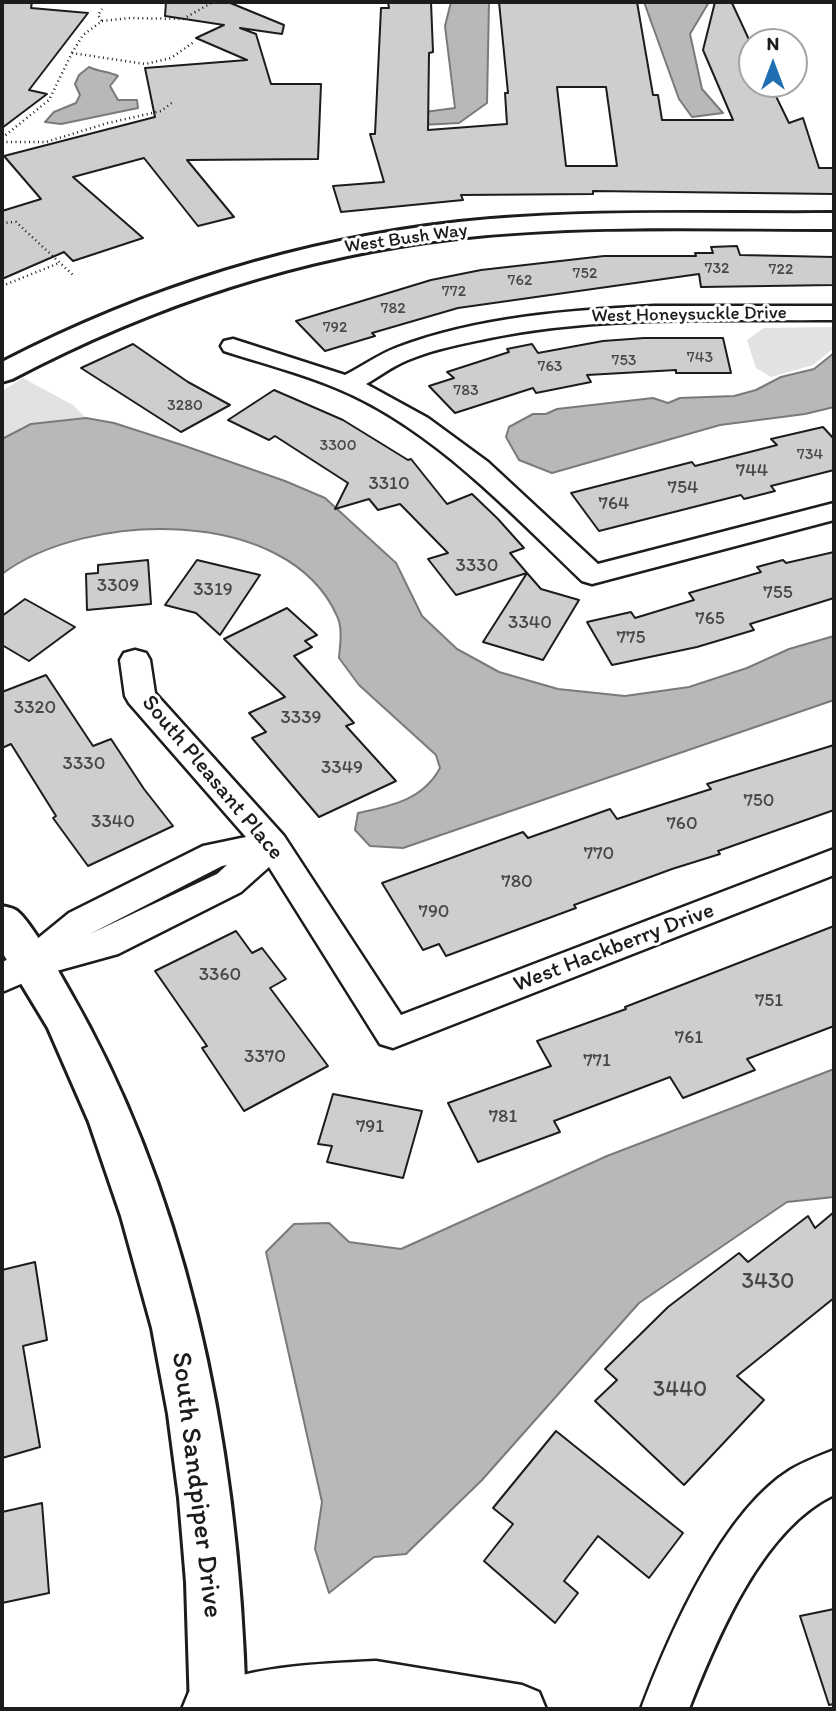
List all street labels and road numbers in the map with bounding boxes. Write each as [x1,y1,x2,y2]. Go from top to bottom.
street label: West Bush Way [343,219,469,259]
street label: West Honeysuckle Drive [591,302,787,328]
street label: South Pleasant Place [135,690,289,866]
street label: West Hackberry Drive [510,897,718,999]
street label: South Sandpiper Drive [163,1350,229,1620]

